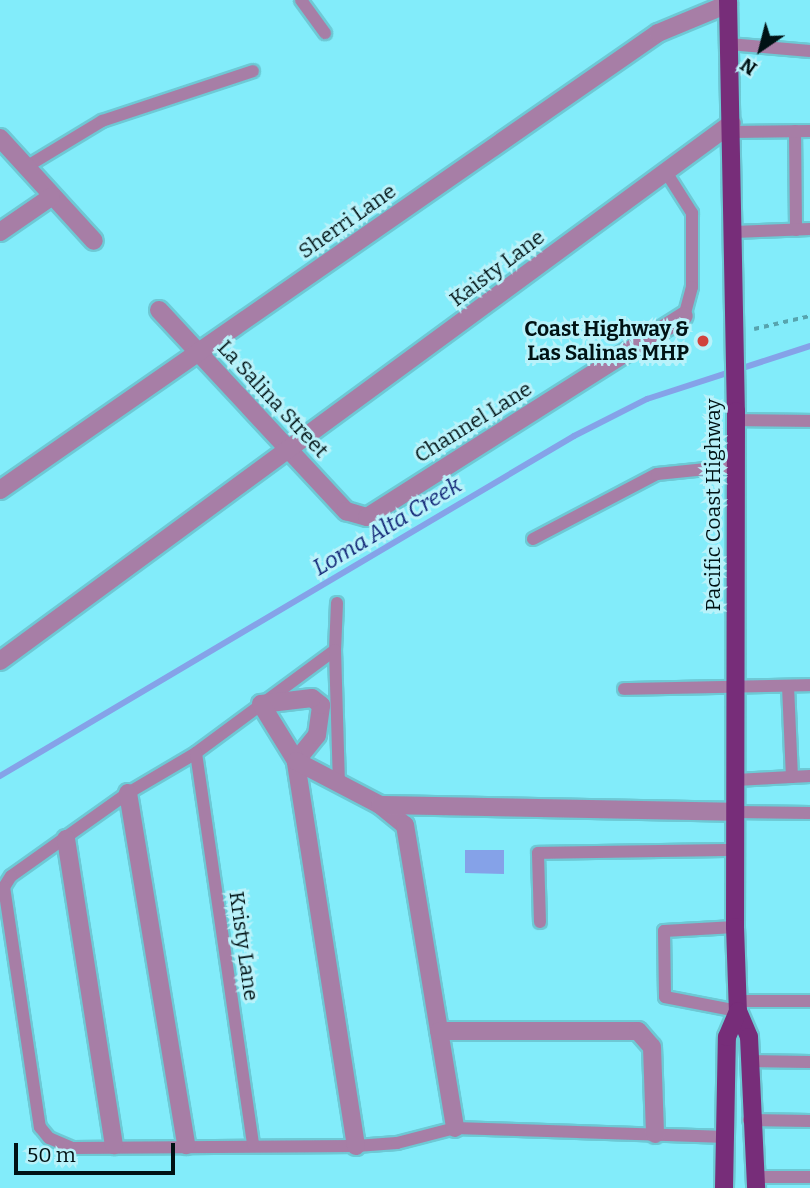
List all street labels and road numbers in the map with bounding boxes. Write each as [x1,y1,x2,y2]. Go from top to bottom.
street label: Sherri Lane [293,178,401,264]
street label: Kaisty Lane [445,224,549,312]
street label: La Salina Street [212,335,334,463]
street label: Channel Lane [410,376,536,468]
street label: Pacific Coast Highway [700,399,726,611]
street label: Kristy Lane [224,890,264,1002]

